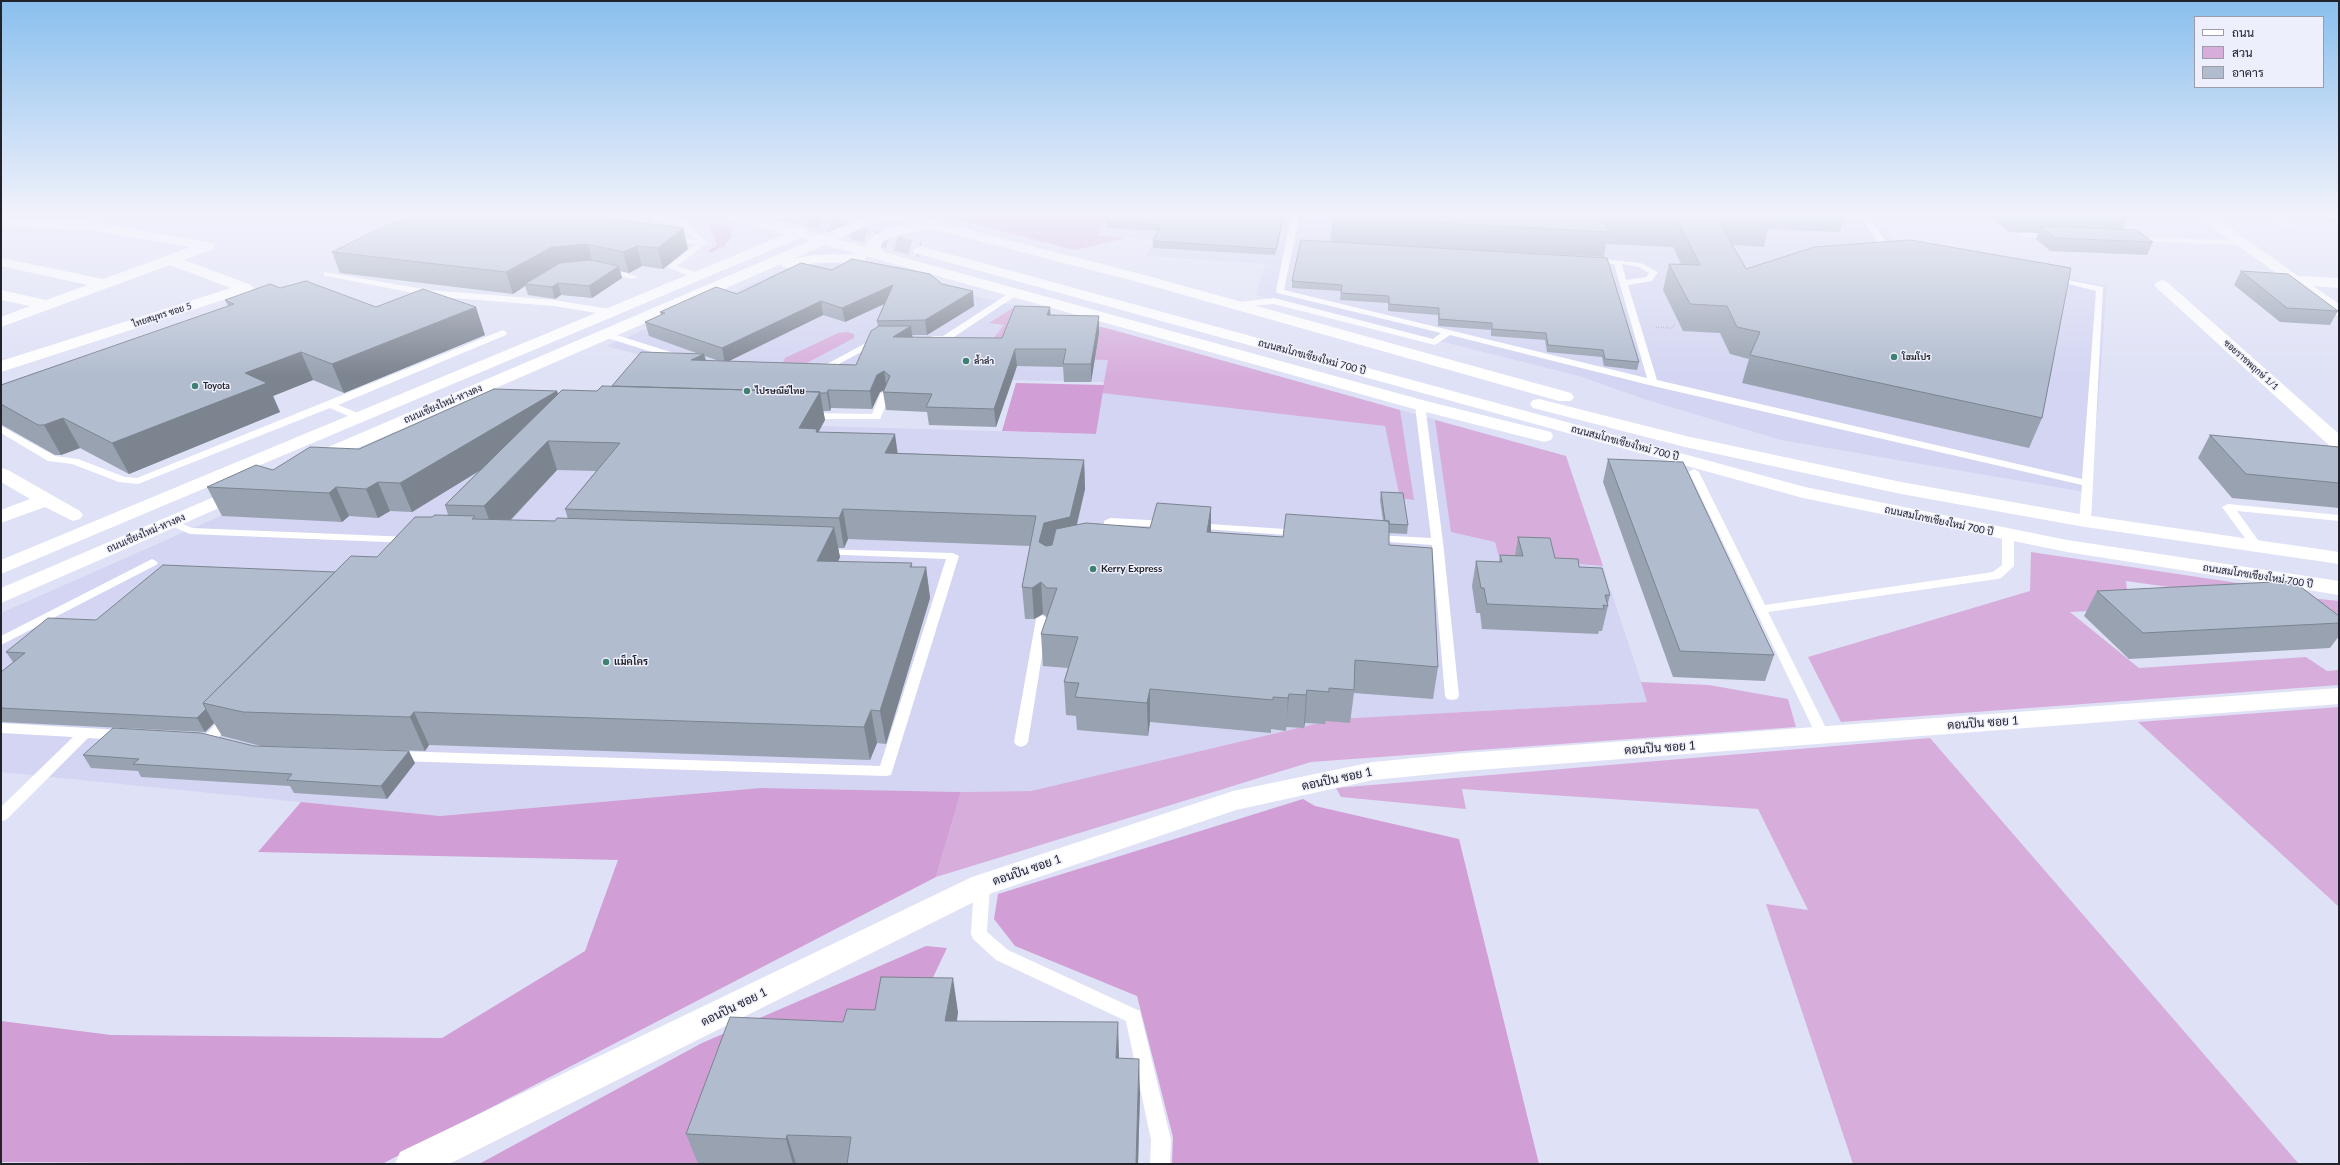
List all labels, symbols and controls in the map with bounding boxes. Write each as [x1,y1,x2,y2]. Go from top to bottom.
legend [2194,16,2324,88]
text: ถนน [2232,25,2254,40]
text: สวน [2232,45,2253,60]
text: อาคาร [2232,65,2264,80]
street label: ไทยสมุทร ซอย 5 [131,300,193,330]
street label: ถนนสมโภชเชียงใหม่ 700 ปี [1257,337,1367,377]
street label: ซอยราชพฤกษ์ 1/1 [2221,338,2281,392]
marker: โฮมโปร [1889,352,1899,362]
place label: โฮมโปร [1902,352,1931,362]
marker: ล้ำลำ [961,356,971,366]
place label: ล้ำลำ [974,356,994,366]
marker: Toyota [190,381,200,391]
place label: Toyota [203,381,230,391]
street label: ถนนเชียงใหม่-หางดง [402,382,484,426]
marker: ไปรษณีย์ไทย [742,386,752,396]
place label: ไปรษณีย์ไทย [755,386,805,396]
street label: ถนนสมโภชเชียงใหม่ 700 ปี [1570,423,1680,463]
street label: ถนนสมโภชเชียงใหม่ 700 ปี [1883,504,1995,538]
street label: ถนนเชียงใหม่-หางดง [105,511,187,555]
street label: ถนนสมโภชเชียงใหม่ 700 ปี [2202,561,2314,591]
place label: Kerry Express [1101,563,1162,575]
marker: Kerry Express [1088,564,1098,574]
place label: แม็คโคร [614,656,648,668]
marker: แม็คโคร [601,657,611,667]
street label: ดอนปิน ซอย 1 [1947,713,2019,733]
street label: ดอนปิน ซอย 1 [1624,738,1696,758]
street label: ดอนปิน ซอย 1 [1300,765,1374,793]
street label: ดอนปิน ซอย 1 [991,852,1063,888]
street label: ดอนปิน ซอย 1 [699,985,769,1029]

